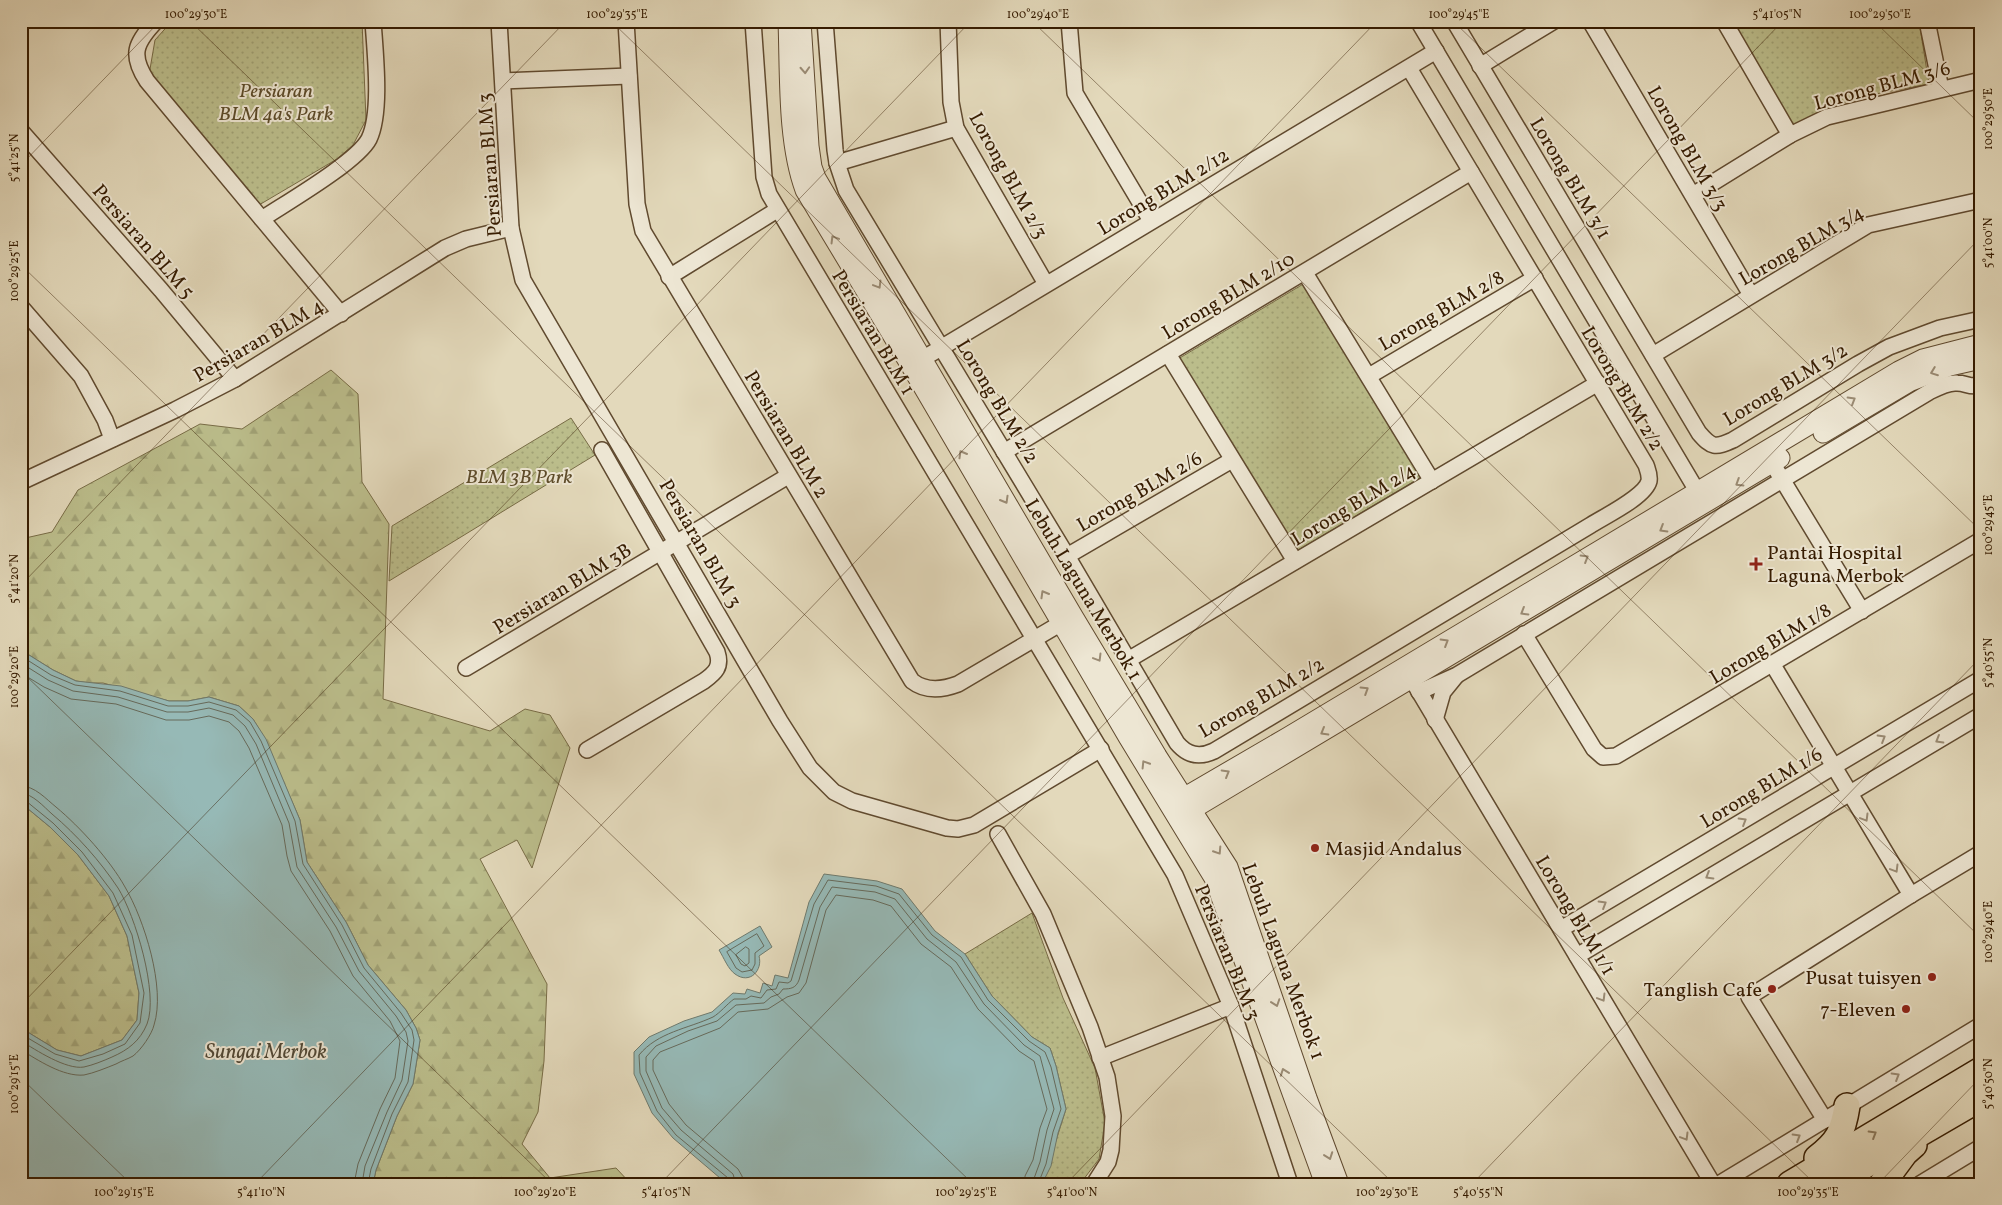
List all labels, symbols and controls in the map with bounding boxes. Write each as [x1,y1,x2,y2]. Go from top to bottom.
text: 100°29'30"E [165,7,227,23]
text: 100°29'35"E [586,7,648,23]
text: 100°29'40"E [1007,7,1069,23]
text: 100°29'45"E [1428,7,1490,23]
text: 5°41'05"N [1752,7,1802,23]
text: 100°29'50"E [1849,7,1911,23]
street label: Lorong BLM 3/6 [1811,55,1954,119]
one-way arrow [799,66,810,74]
park label: Persiaran BLM 4a's Park [219,78,333,129]
street label: Lorong BLM 3/3 [1639,81,1734,217]
text: 100°29'50"E [1981,88,1997,150]
street label: Persiaran BLM 3 [472,92,510,238]
street label: Lorong BLM 2/3 [961,108,1054,244]
street label: Lorong BLM 3/1 [1522,113,1617,245]
text: 5°41'25"N [7,134,23,182]
street label: Lorong BLM 2/12 [1093,142,1235,243]
street label: Persiaran BLM 5 [85,179,200,306]
street label: Lorong BLM 3/4 [1734,200,1870,294]
text: 5°41'00"N [1981,218,1997,268]
one-way arrow [831,235,841,244]
text: 100°29'25"E [7,240,23,302]
street label: Lorong BLM 2/10 [1157,246,1301,347]
street label: Lorong BLM 2/8 [1374,264,1510,359]
street label: Persiaran BLM 1 [824,265,921,401]
one-way arrow [872,279,882,288]
street label: Persiaran BLM 4 [189,293,329,390]
street label: Lorong BLM 2/2 [1573,321,1670,457]
street label: Lorong BLM 2/2 [948,334,1045,470]
street label: Lorong BLM 3/2 [1719,338,1854,434]
street label: Persiaran BLM 2 [736,366,835,504]
one-way arrow [1930,366,1939,376]
one-way arrow [1847,396,1856,406]
street label: Lorong BLM 2/6 [1072,445,1208,540]
one-way arrow [959,450,969,459]
street label: Lorong BLM 2/4 [1287,457,1422,554]
park label: BLM 3B Park [466,464,572,492]
street label: Persiaran BLM 3 [651,474,748,614]
one-way arrow [1735,477,1744,487]
street label: Lebuh Laguna Merbok 1 [1017,494,1148,686]
text: 100°29'45"E [1981,494,1997,556]
one-way arrow [999,495,1009,504]
one-way arrow [1660,523,1669,533]
street label: Persiaran BLM 3B [489,537,637,642]
place label: Pantai Hospital Laguna Merbok [1767,540,1904,591]
text: 5°41'20"N [7,554,23,604]
one-way arrow [1579,555,1588,565]
marker: Pantai Hospital Laguna Merbok [1749,557,1763,571]
one-way arrow [1041,590,1051,599]
street label: Lorong BLM 1/8 [1705,597,1837,692]
one-way arrow [1520,606,1529,616]
one-way arrow [1440,638,1449,648]
text: 5°40'55"N [1981,638,1997,688]
text: 100°29'20"E [7,646,23,708]
street label: Lorong BLM 2/2 [1194,651,1330,746]
one-way arrow [1092,652,1102,661]
one-way arrow [1360,687,1369,697]
one-way arrow [1321,725,1330,735]
one-way arrow [1935,734,1944,744]
one-way arrow [1877,735,1886,745]
street label: Lorong BLM 1/6 [1696,741,1828,836]
one-way arrow [1142,760,1152,769]
one-way arrow [1220,770,1229,780]
one-way arrow [1858,812,1868,821]
one-way arrow [1737,818,1746,828]
place label: Masjid Andalus [1325,836,1462,864]
marker: Masjid Andalus [1309,842,1321,854]
one-way arrow [1212,845,1221,855]
street label: Lorong BLM 1/1 [1527,851,1621,981]
street label: Lebuh Laguna Merbok 1 [1233,859,1331,1064]
one-way arrow [1889,864,1899,873]
one-way arrow [1705,870,1714,880]
street label: Persiaran BLM 3 [1186,881,1266,1025]
one-way arrow [1597,901,1606,911]
text: 100°29'40"E [1981,901,1997,963]
place label: Pusat tuisyen [1805,965,1922,993]
marker: Pusat tuisyen [1926,971,1938,983]
place label: Tanglish Cafe [1644,977,1762,1005]
marker: Tanglish Cafe [1766,983,1778,995]
one-way arrow [1595,992,1605,1001]
place label: 7-Eleven [1820,997,1896,1025]
one-way arrow [1270,998,1280,1006]
marker: 7-Eleven [1900,1003,1912,1015]
water label: Sungai Merbok [205,1038,327,1067]
text: 100°29'15"E [7,1054,23,1114]
text: 5°40'50"N [1981,1058,1997,1110]
one-way arrow [1280,1068,1290,1077]
one-way arrow [1891,1073,1900,1083]
one-way arrow [1679,1131,1689,1140]
one-way arrow [1868,1131,1877,1141]
one-way arrow [1792,1133,1801,1143]
one-way arrow [1323,1151,1333,1160]
text: 100°29'15"E [94,1185,154,1201]
text: 5°41'10"N [237,1185,285,1201]
text: 100°29'20"E [514,1185,576,1201]
text: 5°41'05"N [641,1185,691,1201]
text: 100°29'25"E [935,1185,997,1201]
text: 5°41'00"N [1047,1185,1097,1201]
text: 100°29'30"E [1356,1185,1418,1201]
text: 5°40'55"N [1453,1185,1503,1201]
text: 100°29'35"E [1777,1185,1839,1201]

